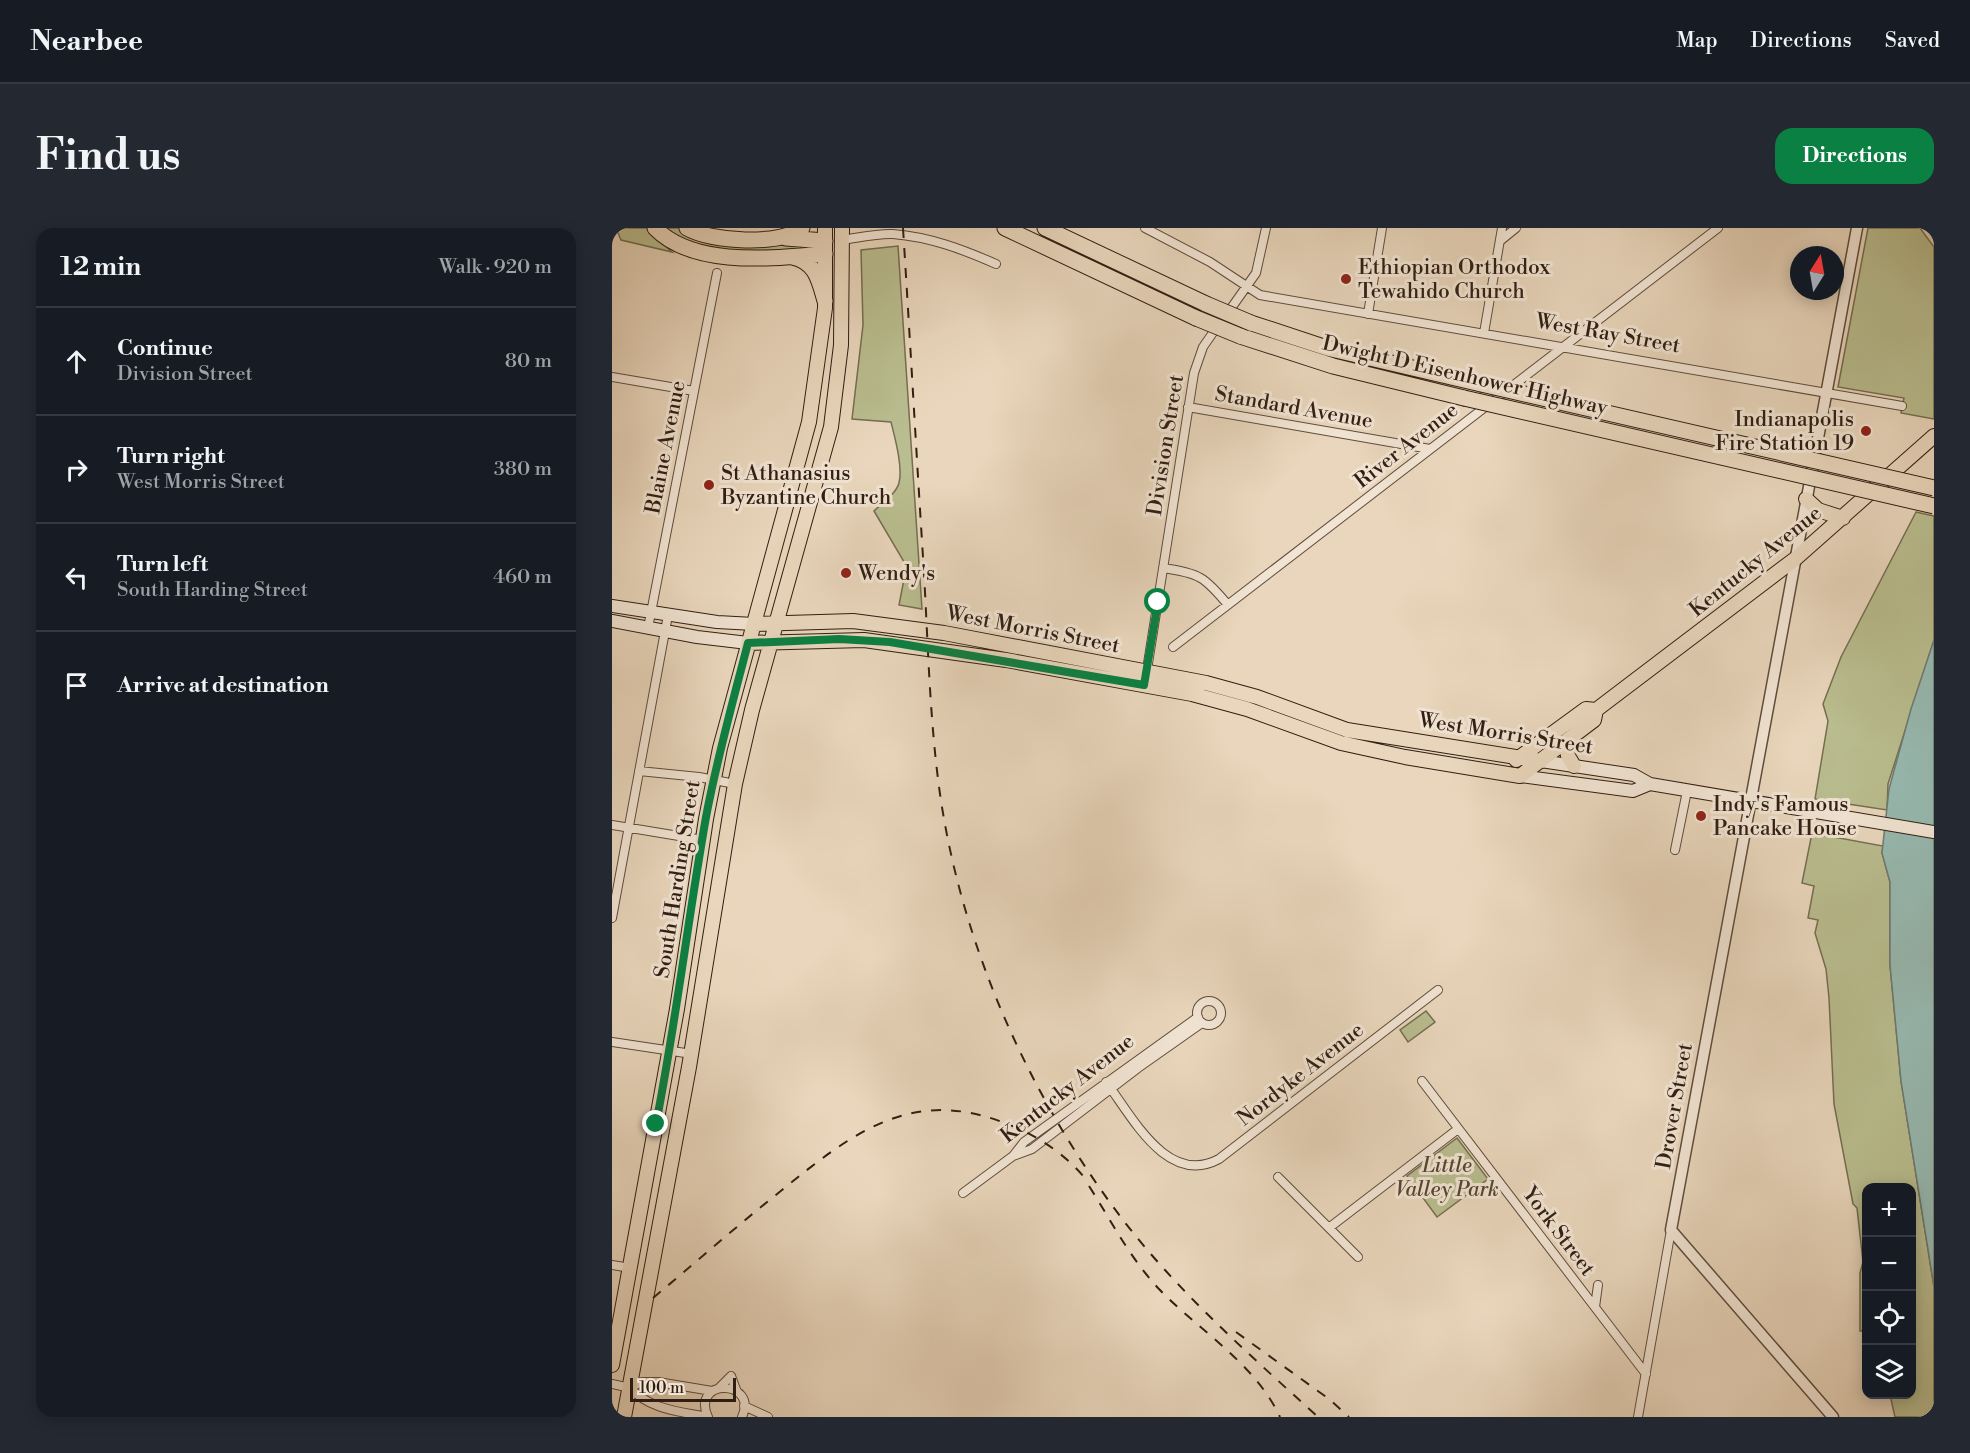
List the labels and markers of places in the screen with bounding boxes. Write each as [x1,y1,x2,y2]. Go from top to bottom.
place label: Ethiopian Orthodox Tewahido Church [1358,255,1550,305]
marker: Ethiopian Orthodox Tewahido Church [1339,272,1353,286]
place label: Indianapolis Fire Station 19 [1715,407,1854,457]
marker: Indianapolis Fire Station 19 [1859,424,1873,438]
place label: St Athanasius Byzantine Church [720,461,892,511]
marker: St Athanasius Byzantine Church [702,478,716,492]
place label: Wendy's [857,561,935,587]
marker: Wendy's [839,566,853,580]
place label: Indy's Famous Pancake House [1713,792,1857,842]
marker: Indy's Famous Pancake House [1694,809,1708,823]

